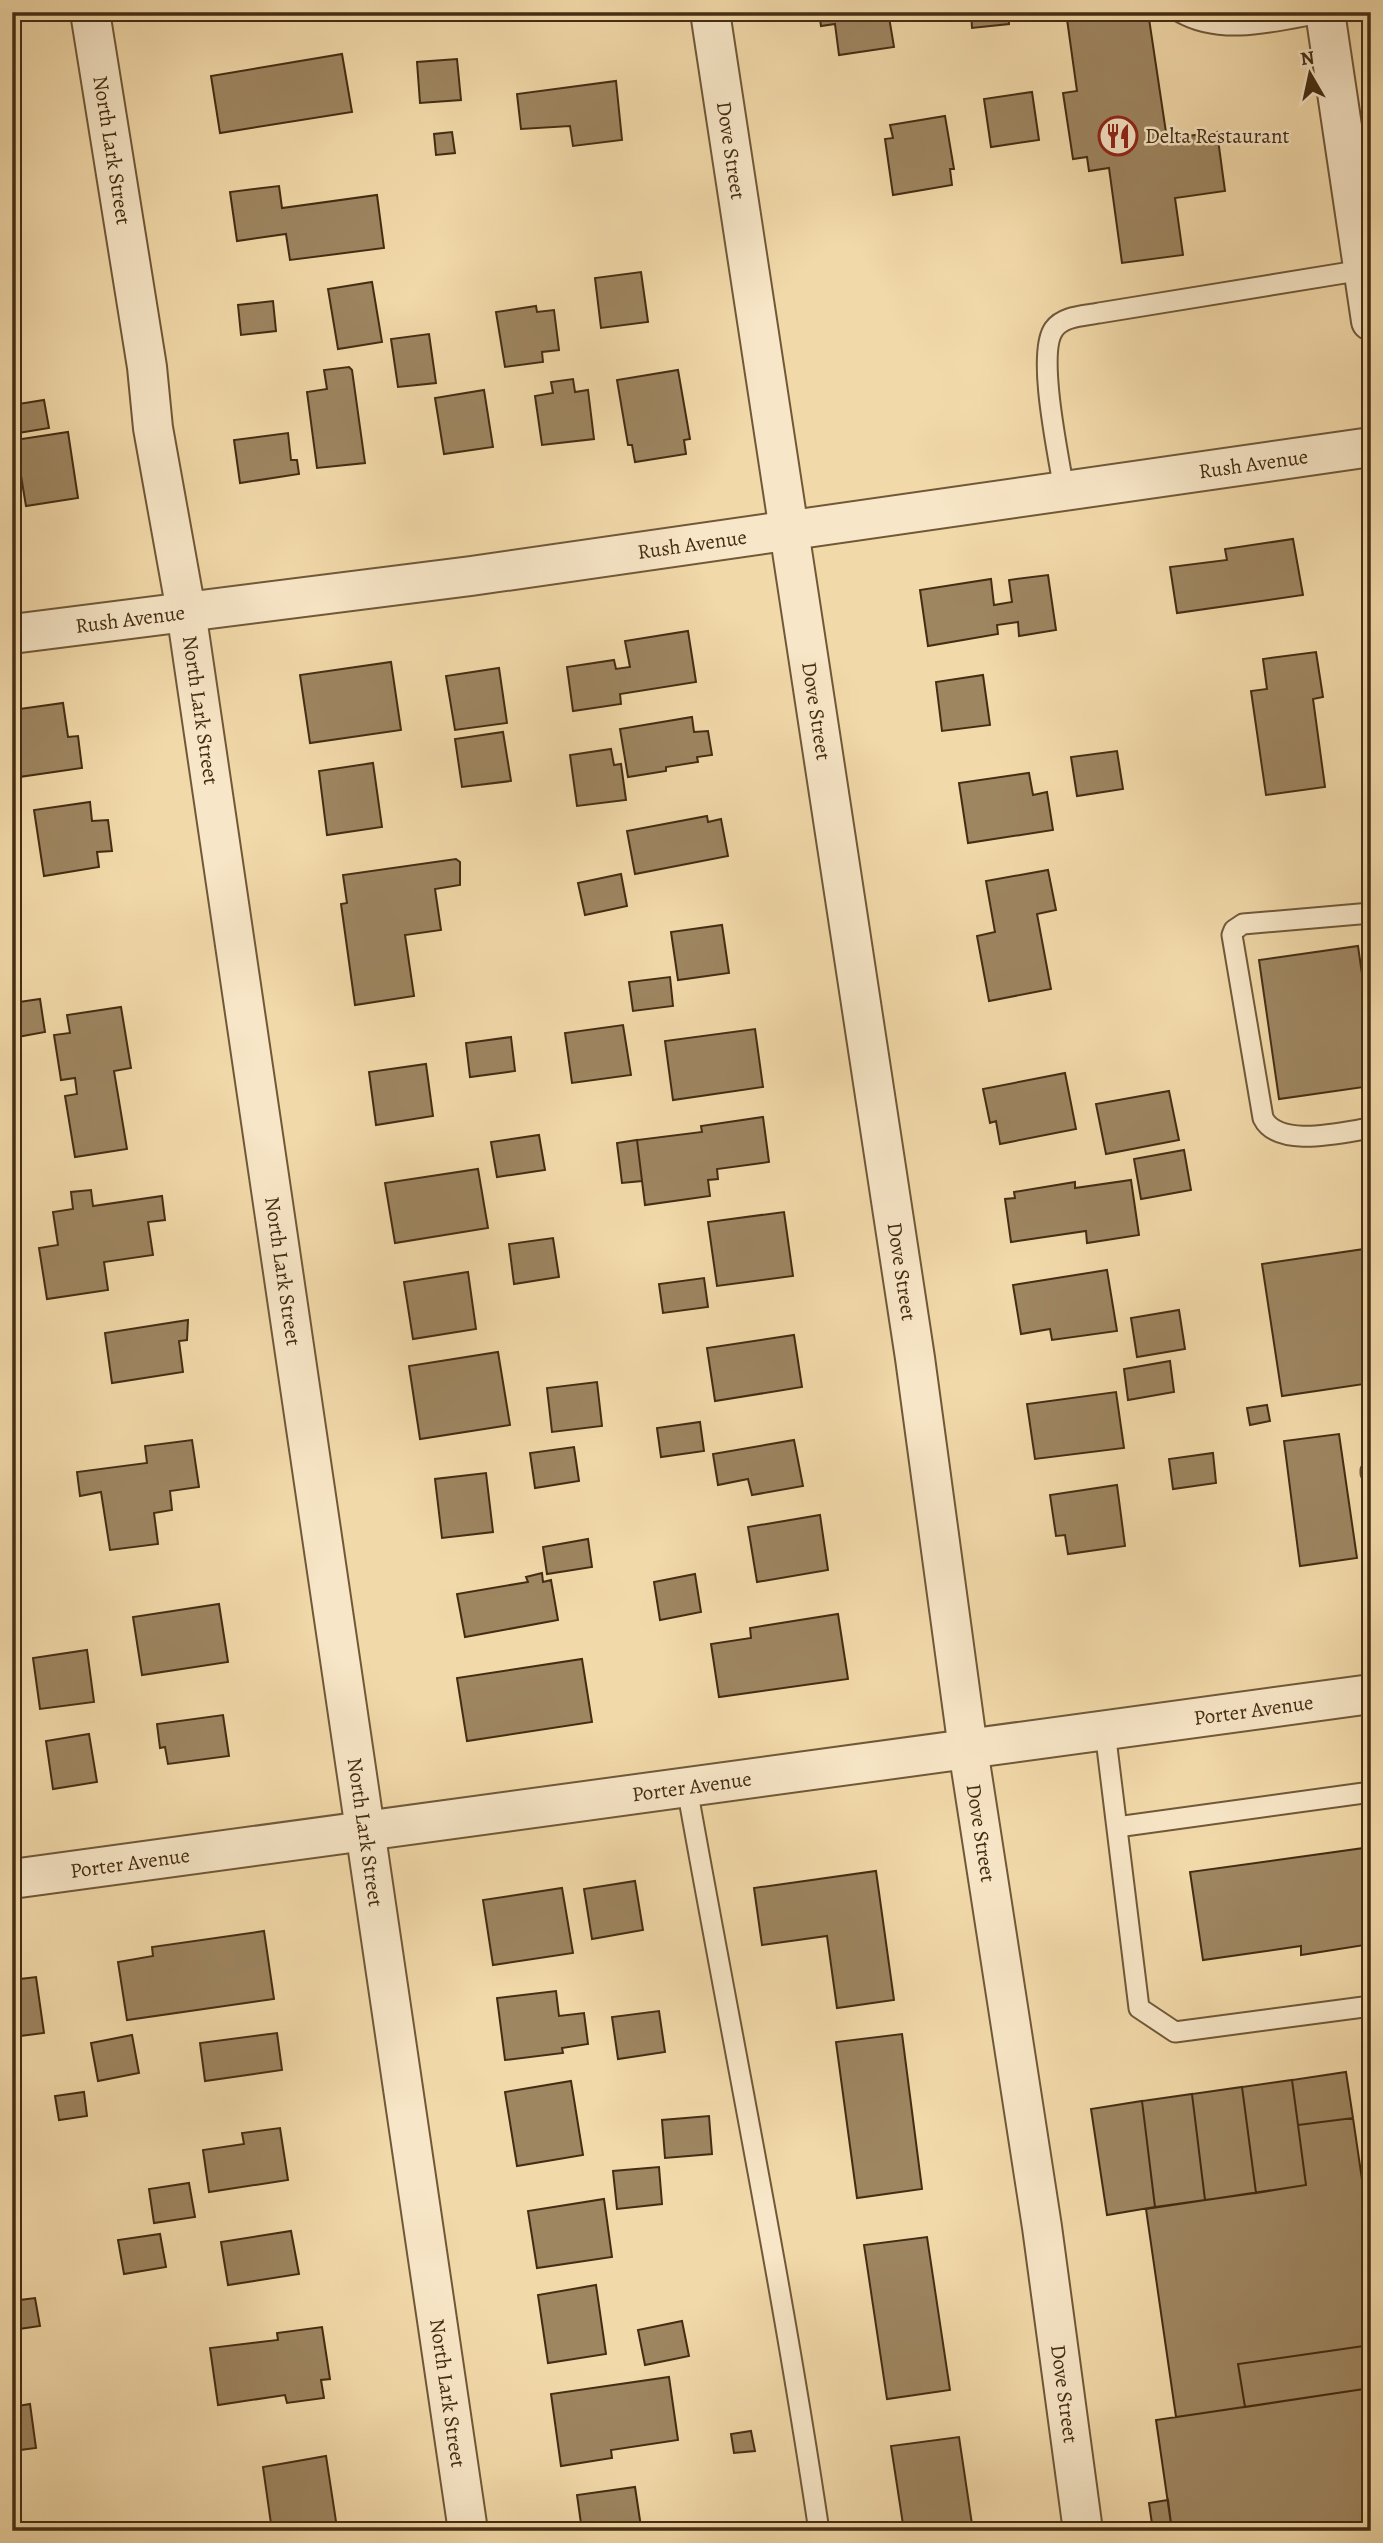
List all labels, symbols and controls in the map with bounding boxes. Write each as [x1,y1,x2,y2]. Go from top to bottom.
north arrow [1274,38,1344,108]
text: N [1299,44,1317,72]
street label: North Lark Street [86,74,138,227]
street label: Dove Street [710,99,752,202]
restaurant icon: Delta Restaurant [1097,115,1139,157]
place label: Delta Restaurant [1145,122,1289,150]
street label: Rush Avenue [1197,442,1310,486]
street label: Rush Avenue [636,523,749,566]
street label: Rush Avenue [74,598,186,640]
street label: North Lark Street [176,634,225,787]
street label: Dove Street [795,660,838,762]
street label: North Lark Street [258,1195,308,1348]
street label: Dove Street [881,1220,923,1323]
street label: Porter Avenue [1192,1688,1315,1732]
street label: North Lark Street [341,1756,390,1909]
street label: Porter Avenue [630,1764,753,1808]
street label: Dove Street [960,1782,1002,1884]
street label: Porter Avenue [68,1841,191,1885]
street label: North Lark Street [423,2317,473,2470]
street label: Dove Street [1044,2343,1085,2445]

